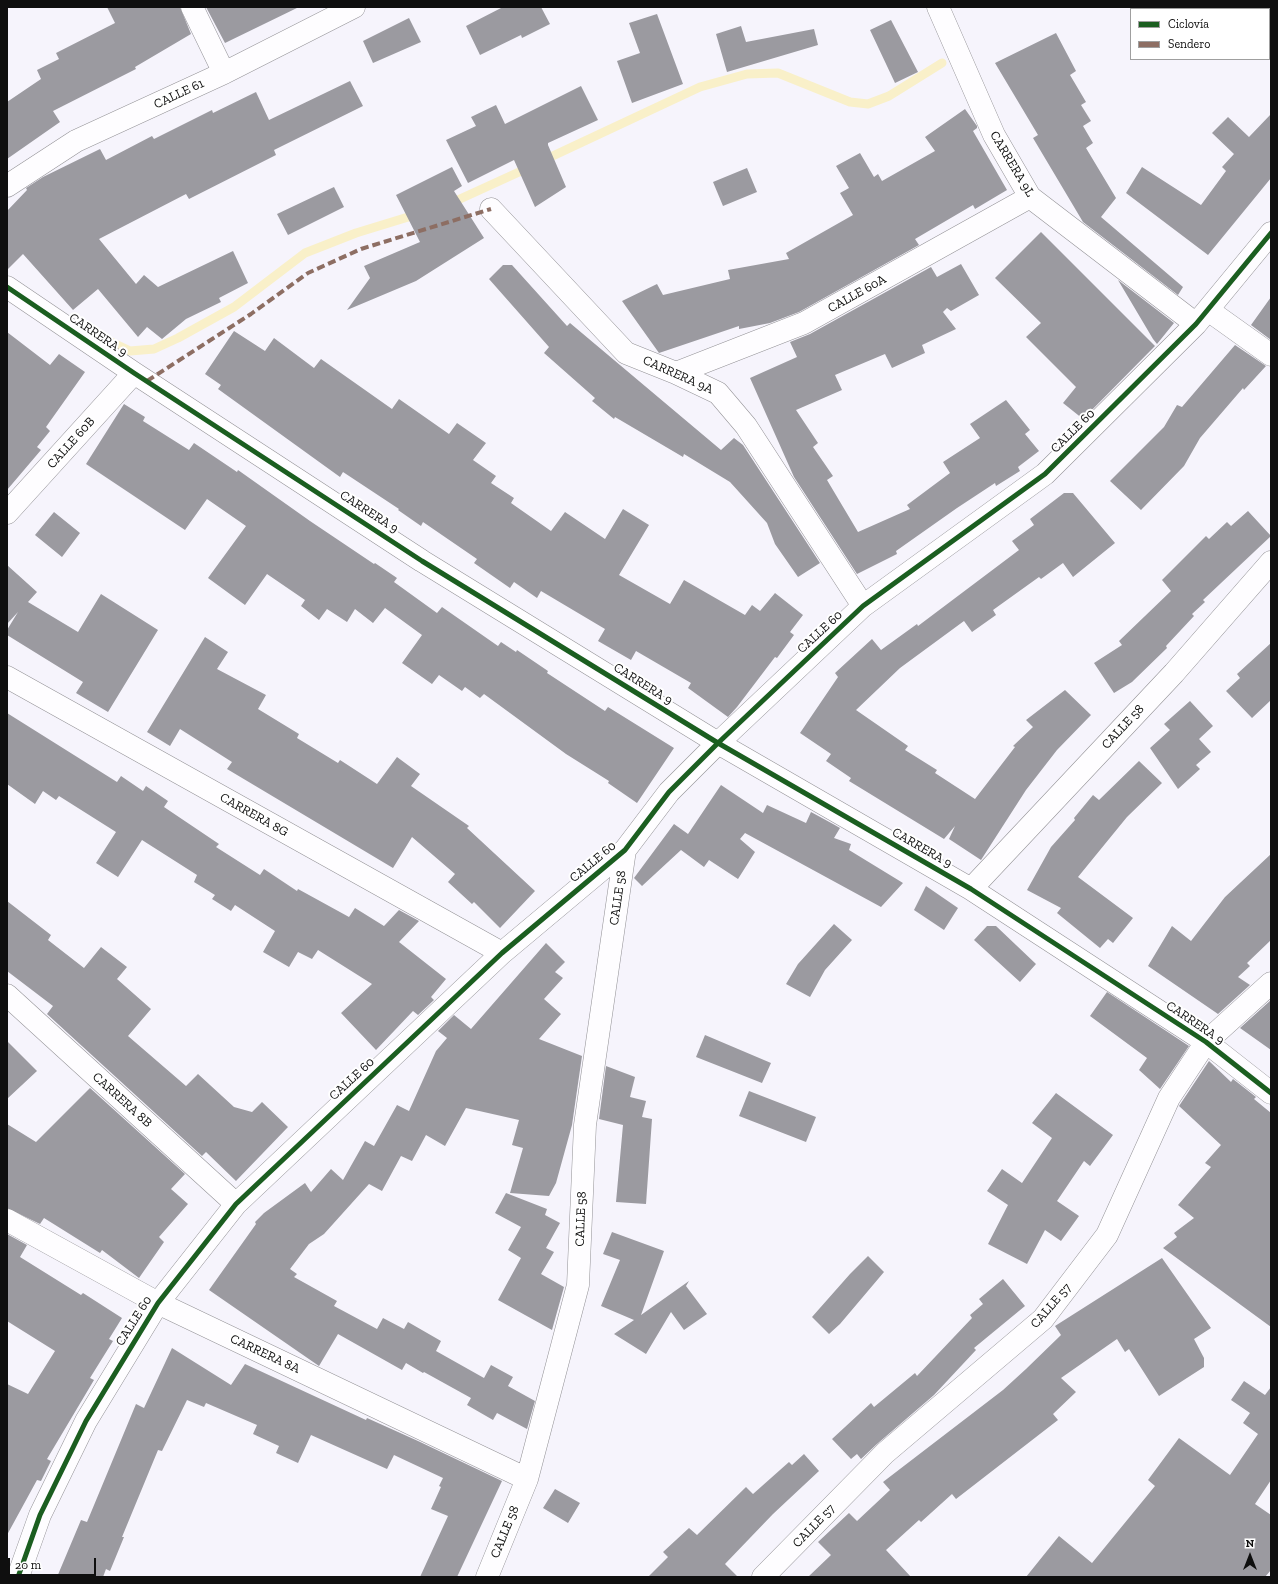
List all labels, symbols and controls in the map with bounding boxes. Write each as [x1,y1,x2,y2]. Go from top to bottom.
legend [1130,8,1270,60]
text: Ciclovía [1168,17,1209,31]
text: Sendero [1168,37,1210,51]
street label: CALLE 61 [151,76,207,112]
street label: CARRERA 9L [986,128,1038,200]
street label: CALLE 60A [825,272,889,316]
street label: CARRERA 9 [66,310,130,360]
street label: CARRERA 9A [640,353,716,397]
street label: CALLE 60 [1048,406,1098,456]
street label: CALLE 60B [44,414,98,472]
street label: CARRERA 9 [337,487,401,537]
street label: CALLE 60 [794,607,846,657]
street label: CARRERA 9 [611,660,675,708]
street label: CALLE 58 [1098,701,1148,753]
street label: CARRERA 8G [217,790,291,840]
street label: CARRERA 9 [889,825,955,871]
street label: CALLE 60 [567,838,619,886]
street label: CALLE 58 [606,870,630,926]
street label: CARRERA 9 [1163,998,1227,1048]
street label: CALLE 60 [326,1054,378,1104]
street label: CARRERA 8B [89,1069,155,1131]
street label: CALLE 58 [572,1191,590,1247]
street label: CALLE 57 [1027,1280,1075,1332]
street label: CALLE 60 [113,1293,155,1349]
street label: CARRERA 8A [228,1331,302,1377]
street label: CALLE 57 [790,1501,838,1551]
street label: CALLE 58 [487,1503,523,1561]
north arrow [1230,1536,1270,1576]
text: N [1246,1537,1254,1550]
scale bar [10,1550,98,1576]
text: 20 m [15,1558,41,1572]

